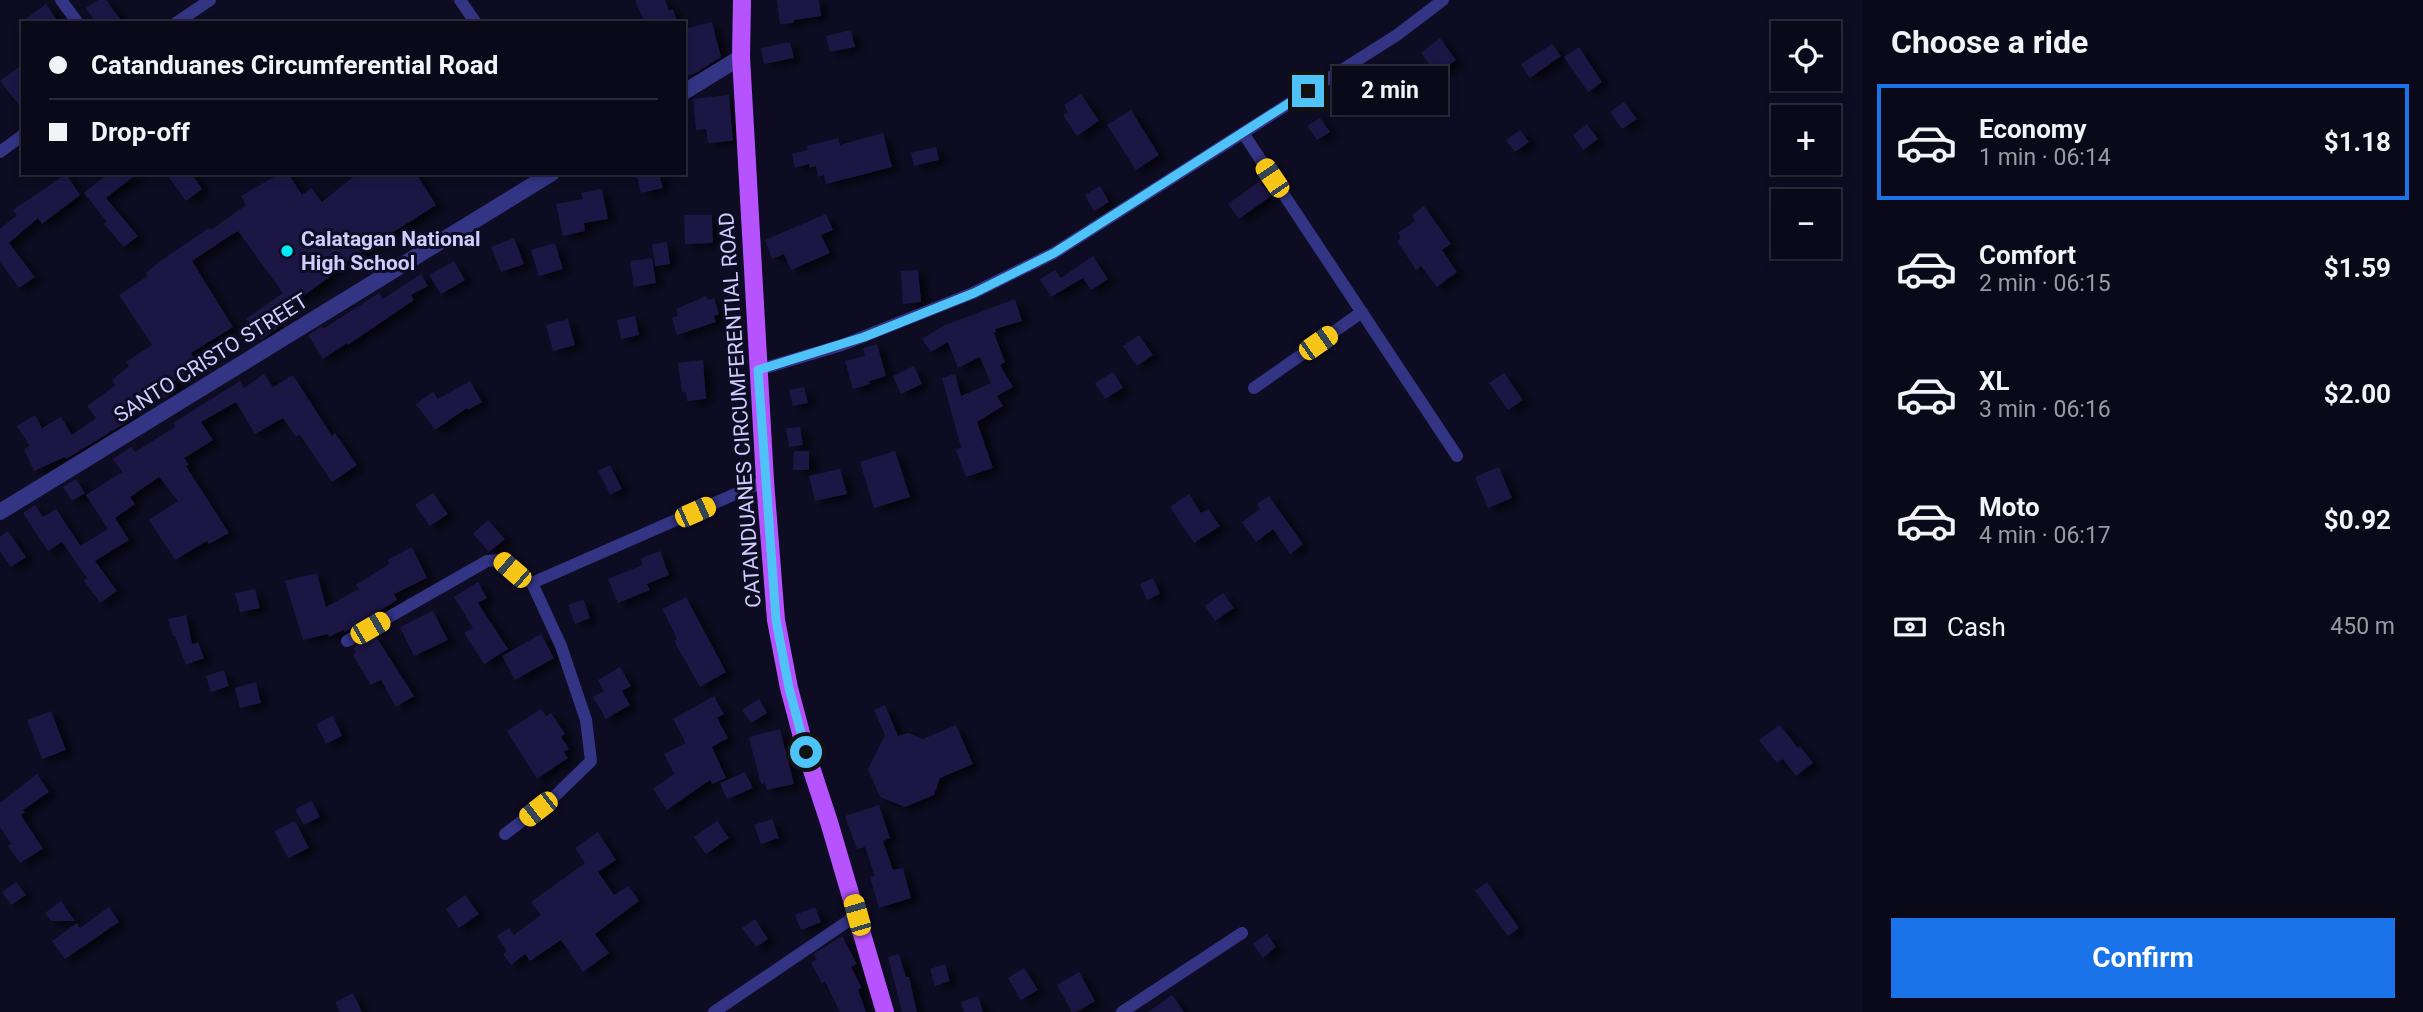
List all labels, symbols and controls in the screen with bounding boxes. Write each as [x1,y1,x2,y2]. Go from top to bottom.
map controls [1771,21,1841,259]
button: locate [1771,21,1841,91]
text: Choose a ride [1891,23,2088,61]
text: Catanduanes Circumferential Road [91,50,498,80]
callout: 2 min [1332,66,1448,116]
route end [1292,75,1324,107]
text: 2 min [1361,77,1419,104]
button: + [1771,105,1841,175]
icon: car [1895,111,1958,174]
text: Economy [1979,114,2086,144]
text: Drop-off [91,117,190,147]
text: $1.18 [2324,127,2391,157]
text: 1 min · 06:14 [1979,144,2111,171]
car [1252,155,1293,201]
button: − [1771,189,1841,259]
street label: CATANDUANES CIRCUMFERENTIAL ROAD [714,212,766,608]
place label: Calatagan National High School [301,227,480,275]
icon: car [1895,237,1958,300]
text: Comfort [1979,240,2076,270]
marker: Calatagan National High School [279,243,295,259]
text: $1.59 [2324,253,2391,283]
text: 2 min · 06:15 [1979,270,2111,297]
street label: SANTO CRISTO STREET [110,288,313,428]
car [1295,322,1342,364]
icon: car [1895,363,1958,426]
text: XL [1979,366,2010,396]
text: $2.00 [2324,379,2391,409]
text: 3 min · 06:16 [1979,396,2111,423]
icon: car [1895,489,1958,552]
text: Moto [1979,492,2040,522]
car [672,494,719,530]
text: $0.92 [2324,505,2391,535]
text: 4 min · 06:17 [1979,522,2111,549]
car [490,548,535,592]
car [347,608,394,648]
icon: cash [1891,608,1929,646]
text: Cash [1947,612,2006,642]
text: 450 m [2330,613,2395,640]
route start [790,736,822,768]
car [515,788,562,830]
car [842,892,873,938]
button: Confirm [1891,918,2395,998]

